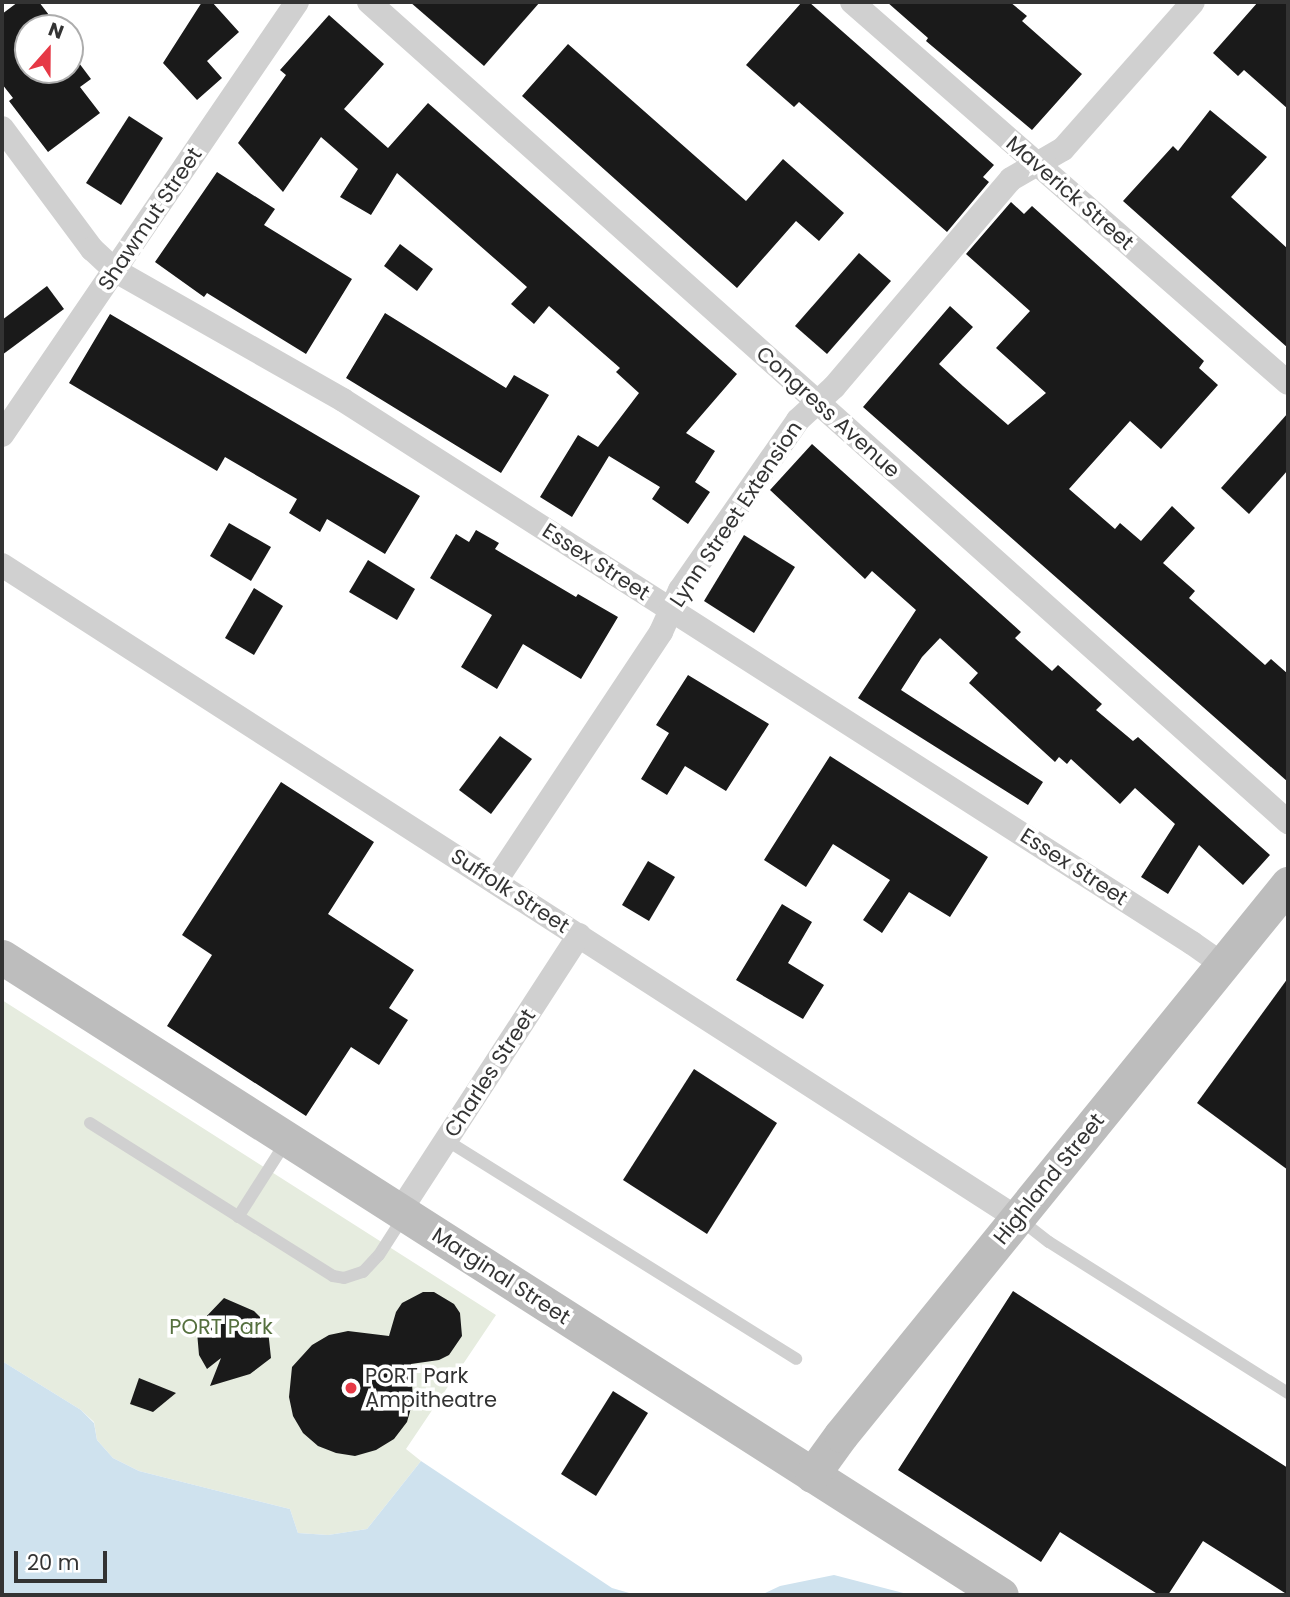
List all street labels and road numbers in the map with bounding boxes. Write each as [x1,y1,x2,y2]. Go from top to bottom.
street label: Maverick Street [1001,131,1139,255]
street label: Shawmut Street [93,143,207,295]
street label: Congress Avenue [751,341,905,483]
street label: Lynn Street Extension [664,416,808,612]
street label: Essex Street [538,518,654,606]
street label: Essex Street [1016,823,1132,911]
street label: Suffolk Street [446,843,574,939]
street label: Charles Street [439,1004,541,1142]
street label: Highland Street [988,1108,1110,1250]
street label: Marginal Street [427,1222,575,1330]

